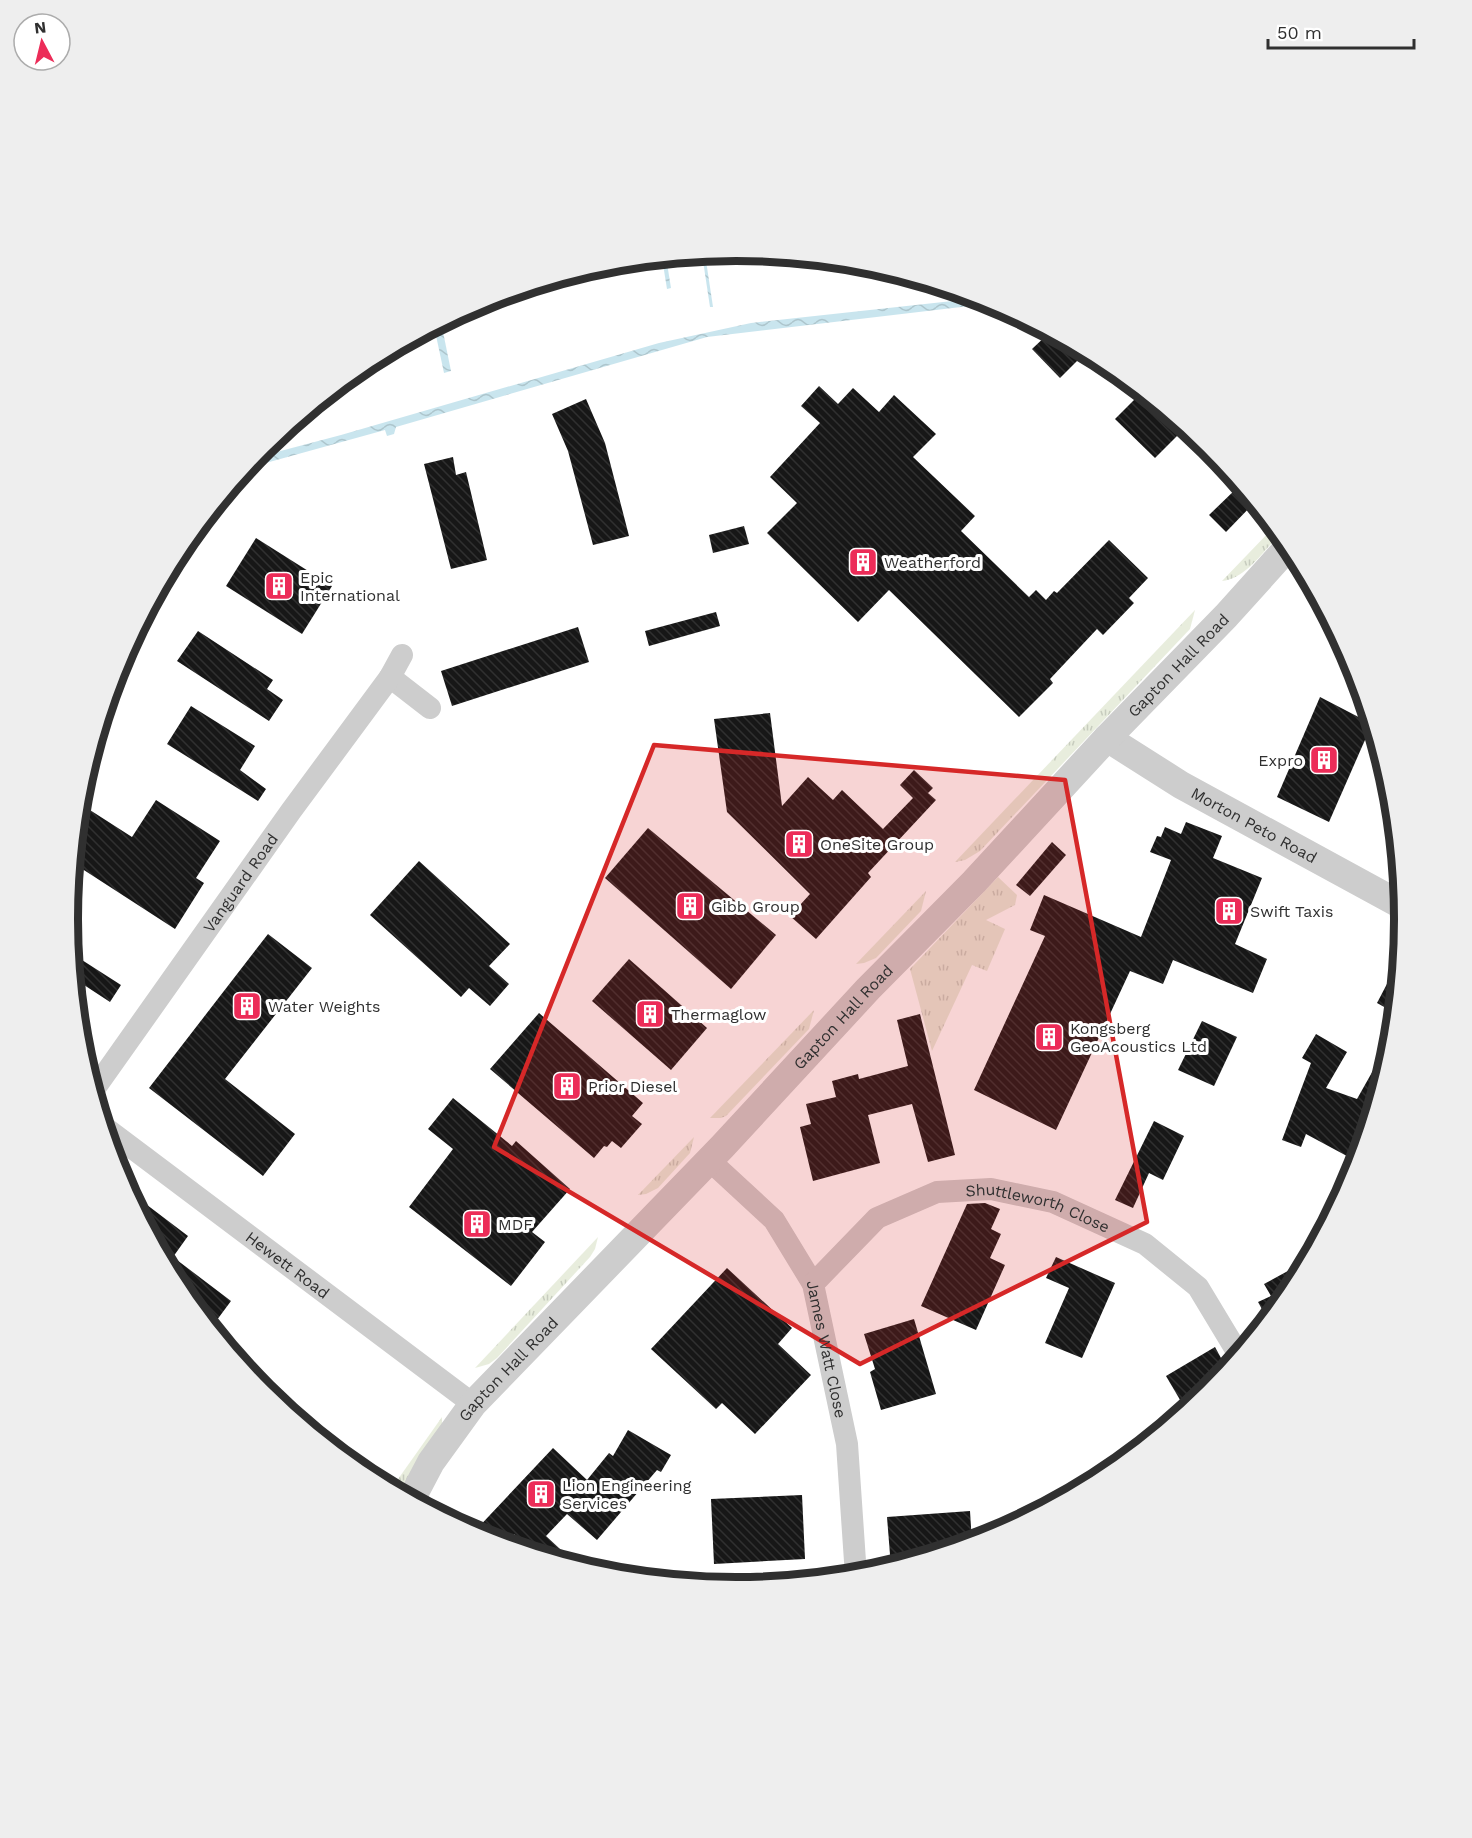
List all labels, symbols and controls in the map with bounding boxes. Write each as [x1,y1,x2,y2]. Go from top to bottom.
north arrow [12,12,72,72]
scale bar [1268,12,1414,50]
text: N [33,17,47,38]
text: 50 m [1277,22,1322,43]
building icon: Weatherford [847,546,879,578]
place label: Weatherford [884,553,981,572]
place label: Epic International [300,568,400,605]
building icon: Epic International [263,570,295,602]
street label: Gapton Hall Road [1124,610,1233,721]
building icon: Expro [1308,744,1340,776]
place label: Expro [1258,751,1303,770]
street label: Morton Peto Road [1188,783,1320,867]
building icon: OneSite Group [783,828,815,860]
street label: Vanguard Road [199,830,282,936]
place label: OneSite Group [820,835,934,854]
building icon: Gibb Group [674,890,706,922]
building icon: Swift Taxis [1213,895,1245,927]
place label: Gibb Group [711,897,800,916]
place label: Swift Taxis [1250,902,1333,921]
street label: Gapton Hall Road [789,960,896,1073]
building icon: Water Weights [231,990,263,1022]
place label: Water Weights [268,997,380,1016]
building icon: Thermaglow [634,998,666,1030]
place label: Thermaglow [671,1005,766,1024]
place label: Kongsberg GeoAcoustics Ltd [1070,1019,1207,1056]
building icon: Kongsberg GeoAcoustics Ltd [1033,1021,1065,1053]
building icon: Prior Diesel [551,1070,583,1102]
place label: Prior Diesel [588,1077,677,1096]
street label: Shuttleworth Close [965,1179,1113,1236]
building icon: MDF [461,1208,493,1240]
place label: MDF [498,1215,533,1234]
street label: Hewett Road [242,1227,333,1302]
street label: James Watt Close [803,1279,851,1420]
street label: Gapton Hall Road [454,1313,562,1425]
place label: Lion Engineering Services [562,1476,692,1513]
building icon: Lion Engineering Services [525,1478,557,1510]

